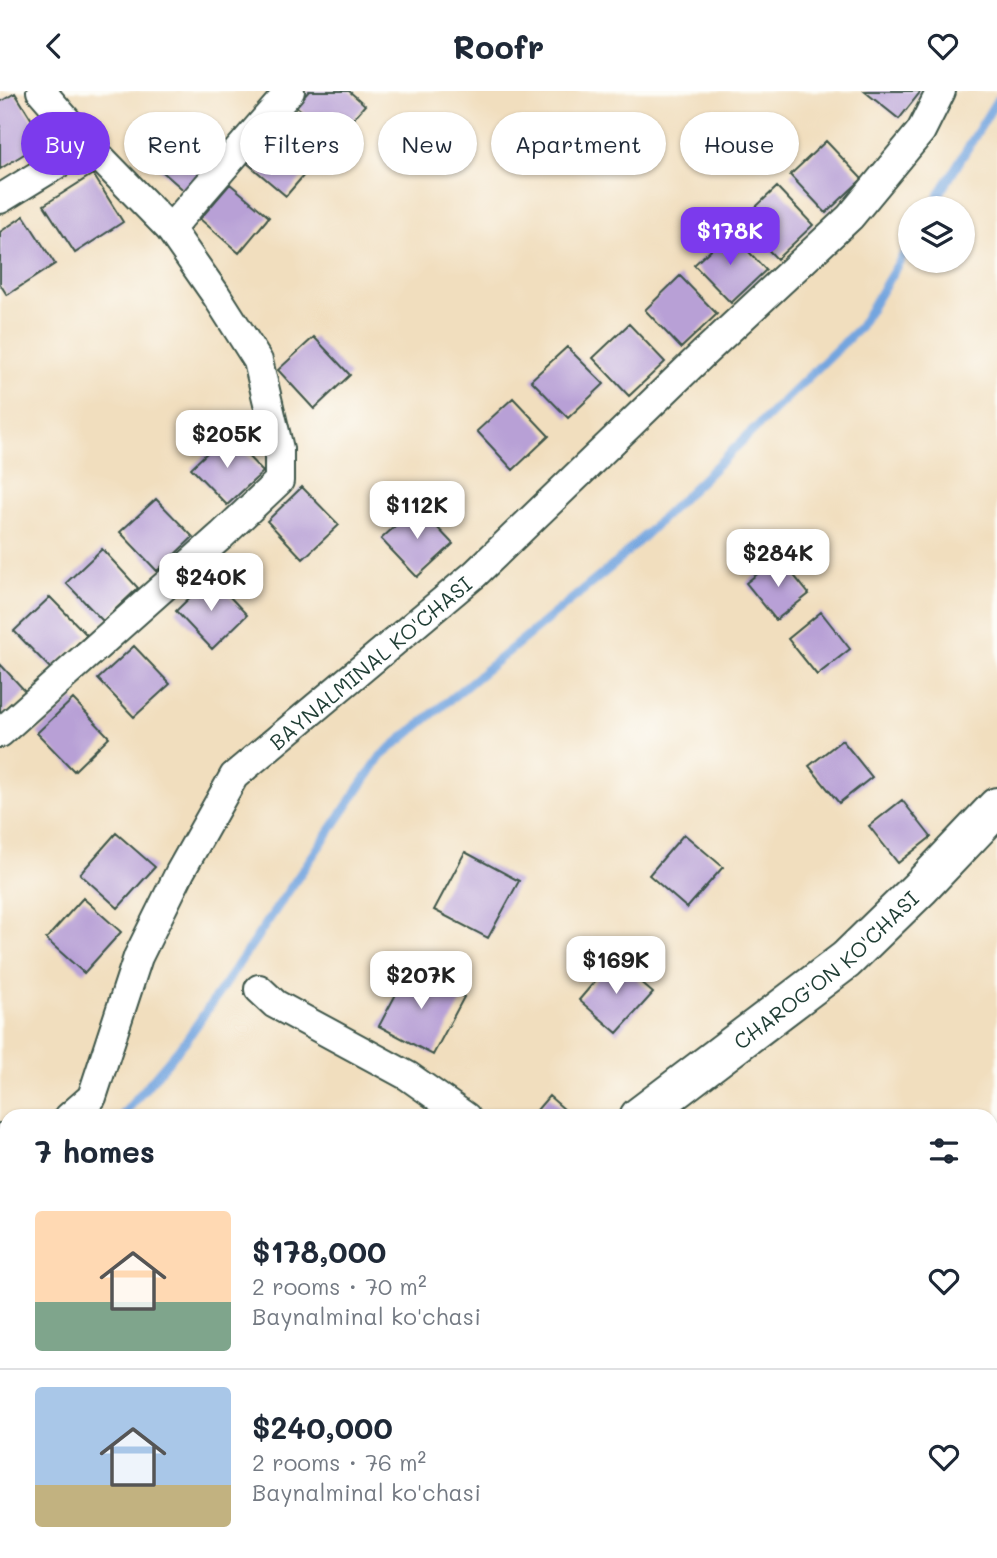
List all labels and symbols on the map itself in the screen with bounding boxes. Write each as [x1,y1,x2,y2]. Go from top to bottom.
pin: $178K [681,207,779,267]
pin: $205K [178,411,276,470]
pin: $112K [368,482,466,541]
pin: $284K [729,529,827,589]
pin: $240K [162,553,260,613]
street label: BAYNALMINAL KO'CHASI [263,570,477,755]
street label: CHAROG'ON KO'CHASI [728,884,923,1054]
pin: $169K [567,937,665,996]
pin: $207K [372,951,470,1011]

